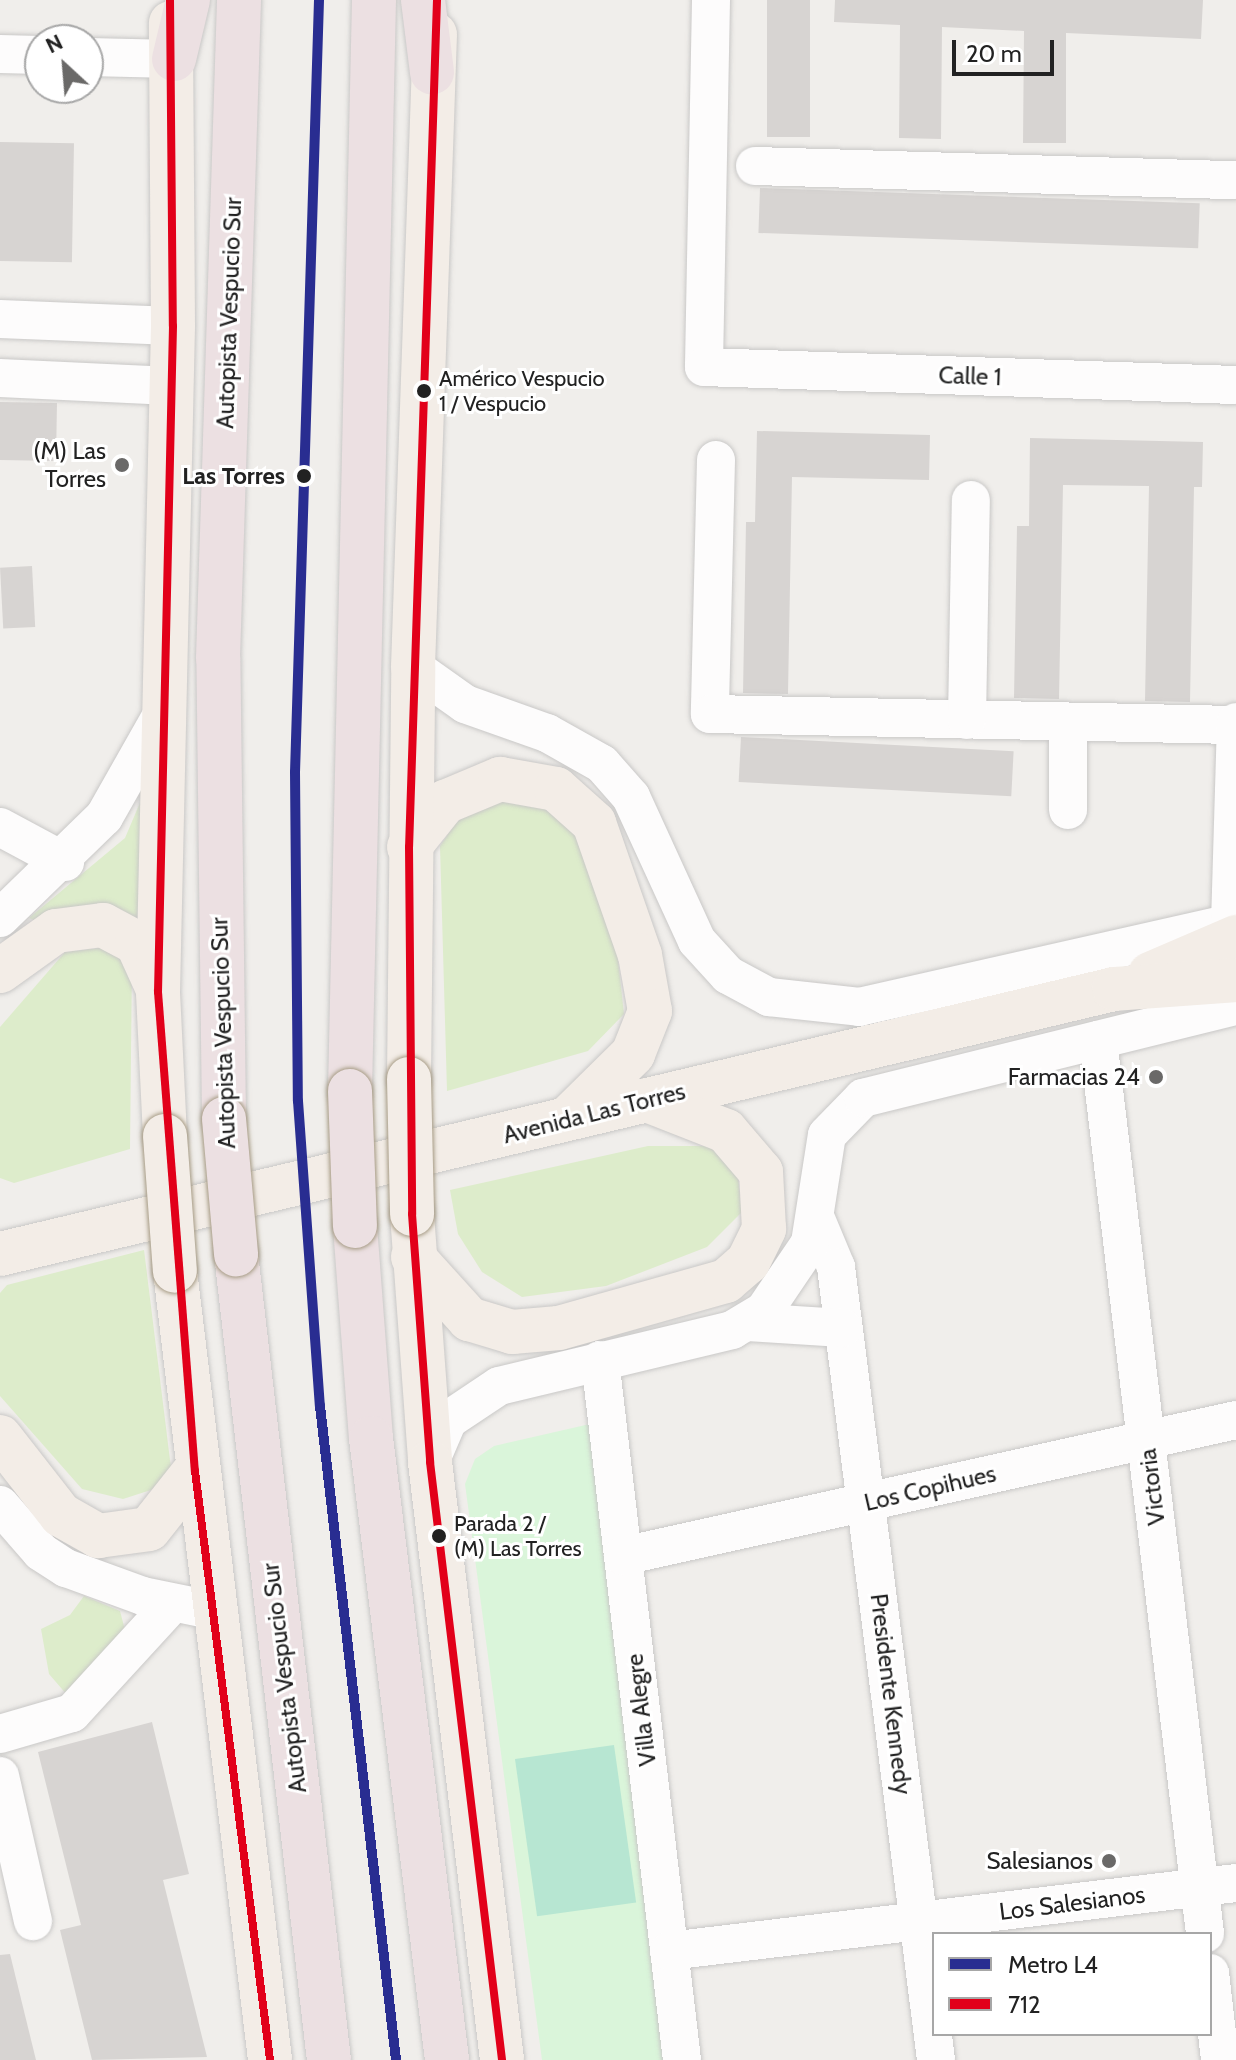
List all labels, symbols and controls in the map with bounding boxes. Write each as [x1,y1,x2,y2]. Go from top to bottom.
north arrow [24,24,104,104]
scale bar [956,24,1058,74]
text: N [41,28,67,59]
text: 20 m [966,39,1022,68]
street label: Autopista Vespucio Sur [211,197,247,429]
street label: Calle 1 [938,361,1002,391]
place label: Américo Vespucio 1 / Vespucio [439,365,605,416]
marker: Américo Vespucio 1 / Vespucio [416,383,432,399]
place label: (M) Las Torres [33,437,106,493]
marker: (M) Las Torres [113,456,131,474]
place label: Las Torres [182,462,285,490]
marker: Las Torres [292,464,316,488]
street label: Autopista Vespucio Sur [205,917,241,1149]
place label: Farmacias 24 [1008,1063,1140,1091]
marker: Farmacias 24 [1147,1068,1165,1086]
street label: Avenida Las Torres [500,1076,688,1150]
street label: Victoria [1133,1447,1171,1527]
street label: Los Copihues [861,1459,999,1517]
place label: Parada 2 / (M) Las Torres [454,1510,582,1562]
marker: Parada 2 / (M) Las Torres [431,1528,447,1544]
street label: Autopista Vespucio Sur [256,1561,312,1795]
street label: Presidente Kennedy [864,1592,918,1796]
street label: Villa Alegre [620,1652,662,1768]
place label: Salesianos [987,1847,1093,1875]
marker: Salesianos [1100,1852,1118,1870]
street label: Los Salesianos [997,1880,1147,1926]
legend [932,1932,1212,2036]
text: Metro L4 [1008,1950,1098,1979]
text: 712 [1008,1990,1040,2019]

